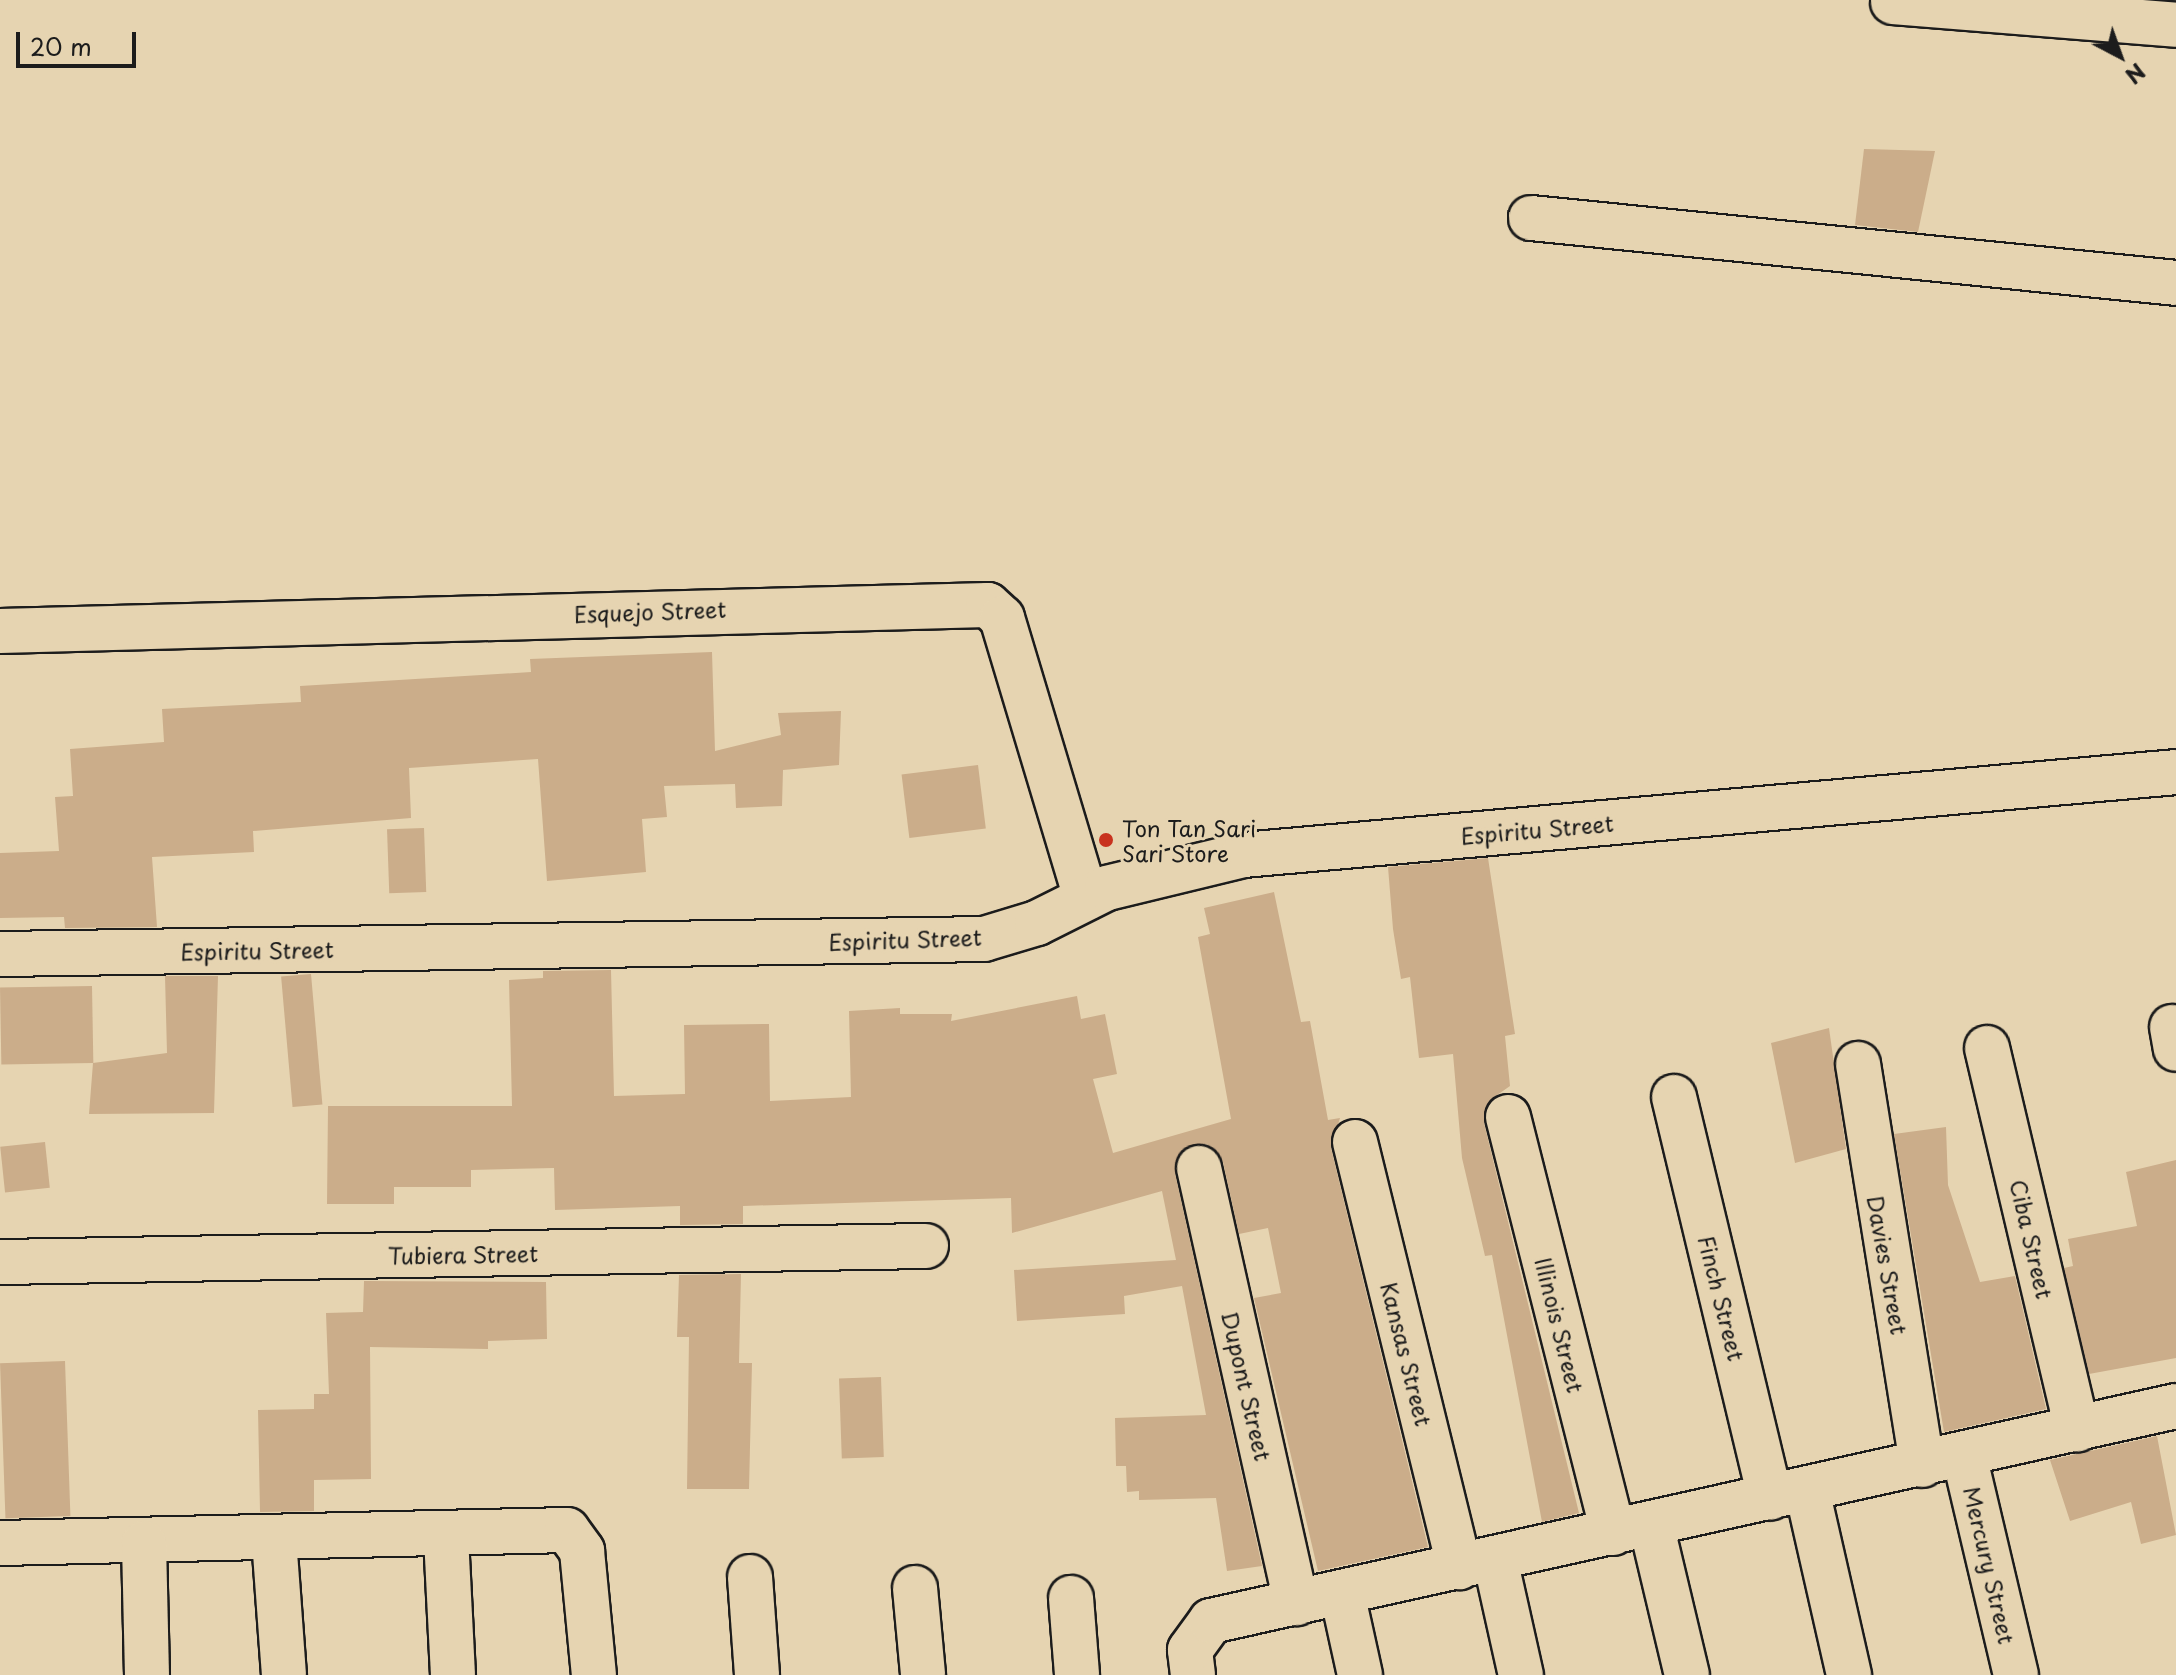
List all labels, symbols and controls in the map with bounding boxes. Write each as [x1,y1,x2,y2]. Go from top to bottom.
scale bar [20,16,140,66]
north arrow [2080,16,2160,96]
text: 20 m [30,28,92,64]
text: N [2119,56,2153,93]
street label: Esquejo Street [574,595,726,627]
street label: Espiritu Street [1459,809,1615,849]
place label: Ton Tan Sari Sari Store [1122,814,1256,866]
marker: Ton Tan Sari Sari Store [1097,831,1115,849]
street label: Espiritu Street [828,923,982,955]
street label: Espiritu Street [180,935,334,965]
street label: Ciba Street [2005,1176,2059,1302]
street label: Davies Street [1863,1193,1913,1337]
street label: Finch Street [1694,1233,1750,1363]
street label: Tubiera Street [387,1239,539,1269]
street label: Illinois Street [1530,1254,1590,1396]
street label: Kansas Street [1376,1279,1438,1429]
street label: Dupont Street [1217,1309,1277,1463]
street label: Mercury Street [1959,1483,2021,1647]

